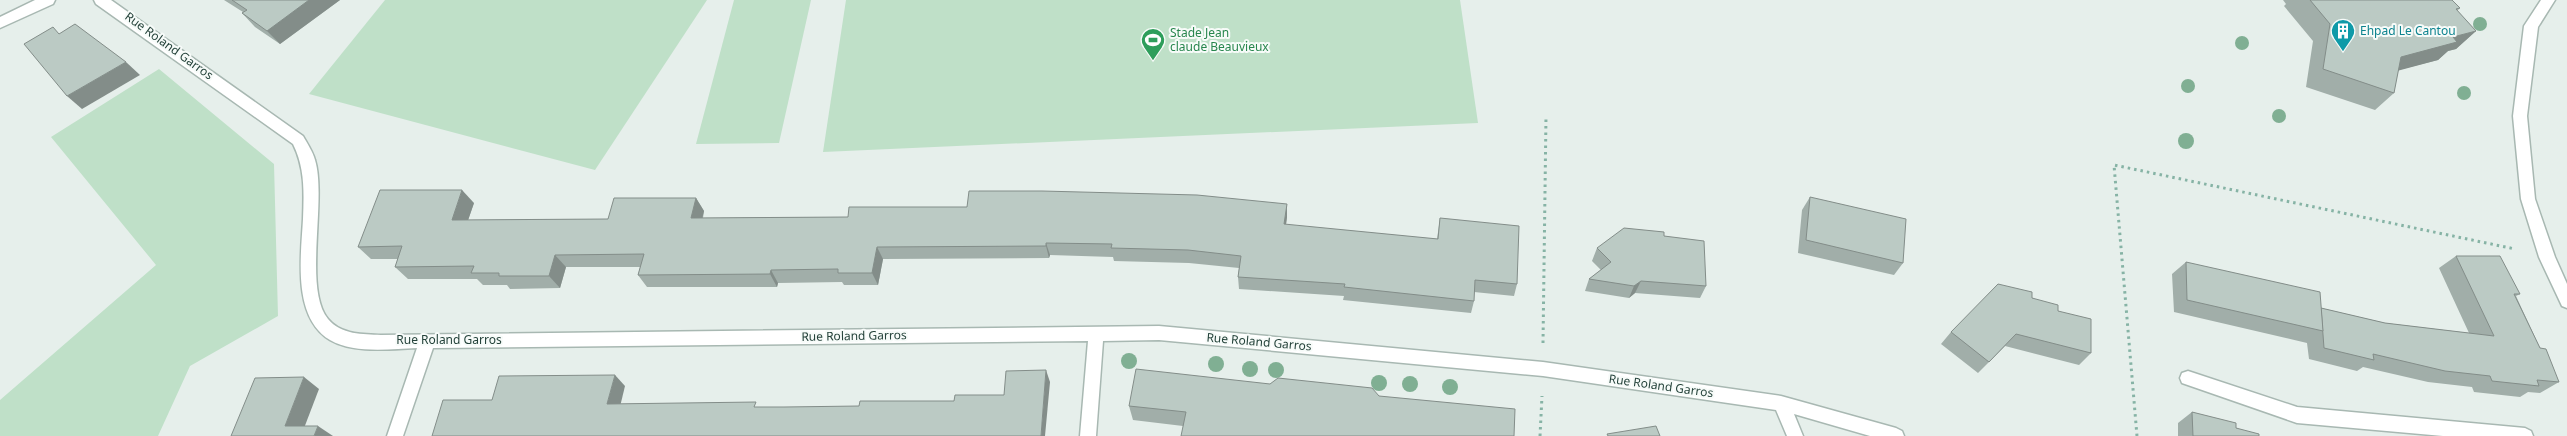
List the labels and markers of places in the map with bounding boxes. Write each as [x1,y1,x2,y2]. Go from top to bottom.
building icon: Ehpad Le Cantou [2330,18,2356,52]
place label: Ehpad Le Cantou [2360,22,2456,39]
place label: Stade Jean claude Beauvieux [1170,24,1269,55]
sports icon: Stade Jean claude Beauvieux [1140,27,1166,61]

